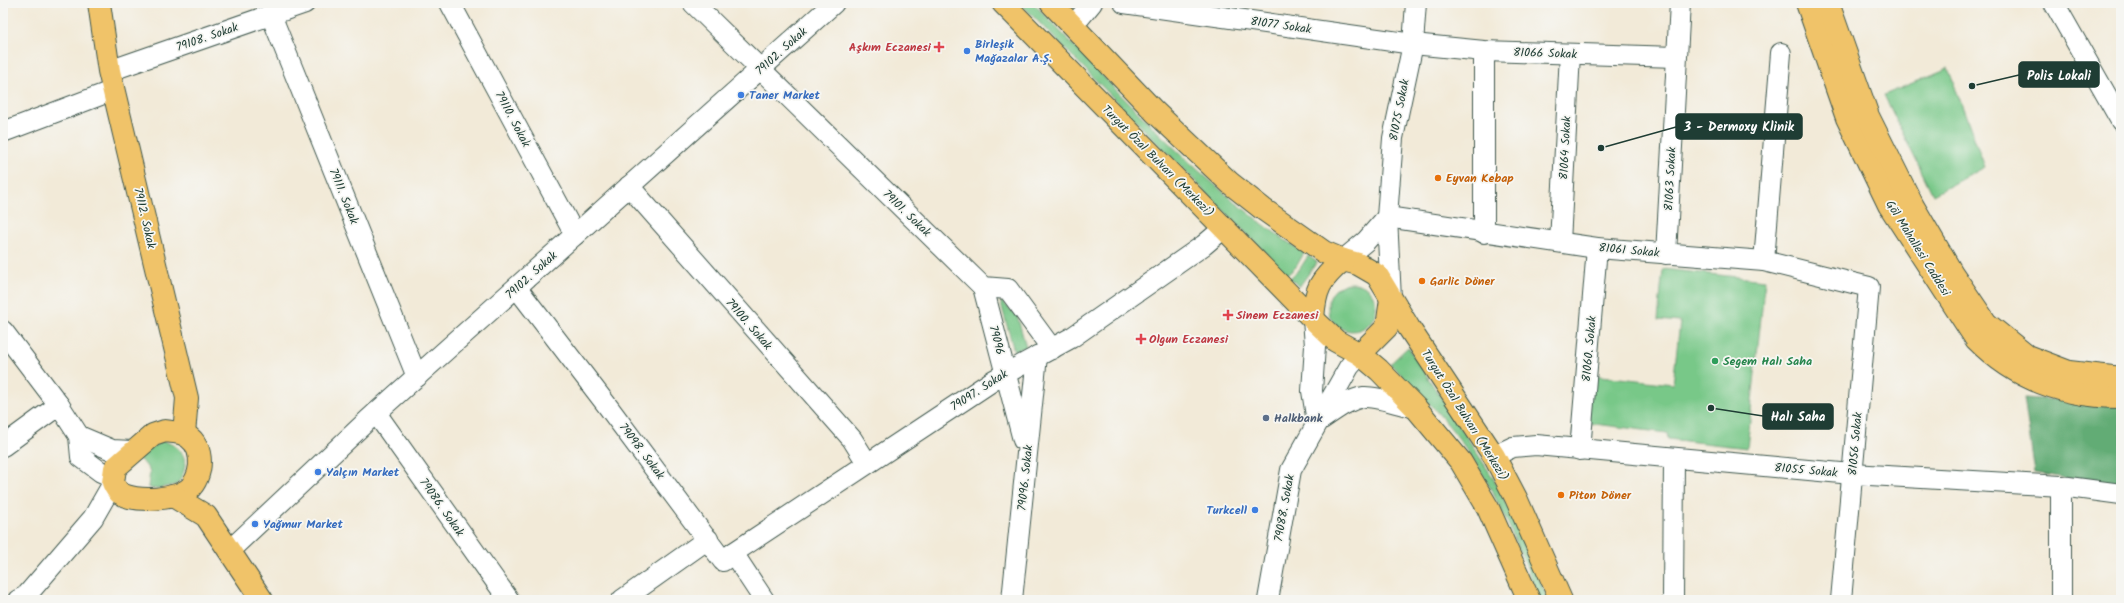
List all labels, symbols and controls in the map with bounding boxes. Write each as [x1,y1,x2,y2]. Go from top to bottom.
street label: 81077 Sokak [1249,12,1313,39]
street label: 79108. Sokak [173,18,241,57]
street label: 79102. Sokak [751,22,812,80]
place label: Birleşik Mağazalar A.Ş. [975,35,1052,68]
place label: Aşkım Eczanesi [849,38,932,57]
marker: Aşkım Eczanesi [934,42,944,52]
street label: 81066 Sokak [1513,43,1578,64]
marker: Birleşik Mağazalar A.Ş. [962,46,972,56]
callout: Polis Lokali [2019,62,2099,87]
text: Polis Lokali [2027,66,2092,87]
street label: 81075 Sokak [1384,77,1415,143]
place label: Taner Market [749,86,820,105]
street label: 79110. Sokak [490,88,536,151]
marker: Taner Market [736,90,746,100]
street label: Turgut Özal Bulvarı (Merkezi) [1097,101,1218,222]
callout: 3 - Dermoxy Klinik [1676,114,1802,139]
street label: 81064 Sokak [1554,115,1577,180]
text: 3 - Dermoxy Klinik [1683,117,1795,138]
street label: 81063 Sokak [1659,146,1682,211]
street label: 79111. Sokak [324,165,364,227]
place label: Eyvan Kebap [1446,169,1514,188]
marker: Eyvan Kebap [1433,173,1443,183]
street label: 79101. Sokak [878,185,936,242]
street label: 79112. Sokak [128,186,161,251]
street label: Göl Mahallesi Caddesi [1880,197,1955,301]
street label: 81061 Sokak [1598,238,1661,263]
street label: 79102. Sokak [501,246,562,304]
place label: Garlic Döner [1430,272,1495,291]
marker: Garlic Döner [1417,276,1427,286]
street label: 79100. Sokak [721,294,777,355]
place label: Sinem Eczanesi [1236,306,1319,325]
marker: Sinem Eczanesi [1223,310,1233,320]
street label: 81060. Sokak [1577,315,1602,383]
street label: 79096 [983,323,1010,357]
place label: Olgun Eczanesi [1149,330,1229,349]
marker: Olgun Eczanesi [1136,334,1146,344]
street label: Turgut Özal Bulvarı (Merkezi) [1416,346,1513,485]
place label: Segem Halı Saha [1723,352,1812,371]
marker: Segem Halı Saha [1710,356,1720,366]
street label: 79097. Sokak [947,365,1012,416]
callout: Halı Saha [1763,404,1833,429]
text: Halı Saha [1771,407,1826,428]
place label: Halkbank [1274,409,1324,428]
street label: 81056 Sokak [1843,411,1868,477]
marker: Halkbank [1261,413,1271,423]
street label: 79098. Sokak [614,419,670,484]
street label: 79096. Sokak [1013,444,1038,512]
street label: 81055 Sokak [1774,458,1839,483]
place label: Yalçın Market [326,463,400,482]
marker: Yalçın Market [313,467,323,477]
street label: 79088. Sokak [1269,472,1300,543]
street label: 79086. Sokak [414,474,469,541]
place label: Piton Döner [1569,486,1632,505]
marker: Piton Döner [1556,490,1566,500]
place label: Turkcell [1206,501,1248,520]
marker: Turkcell [1250,505,1260,515]
place label: Yağmur Market [263,515,343,534]
marker: Yağmur Market [250,519,260,529]

